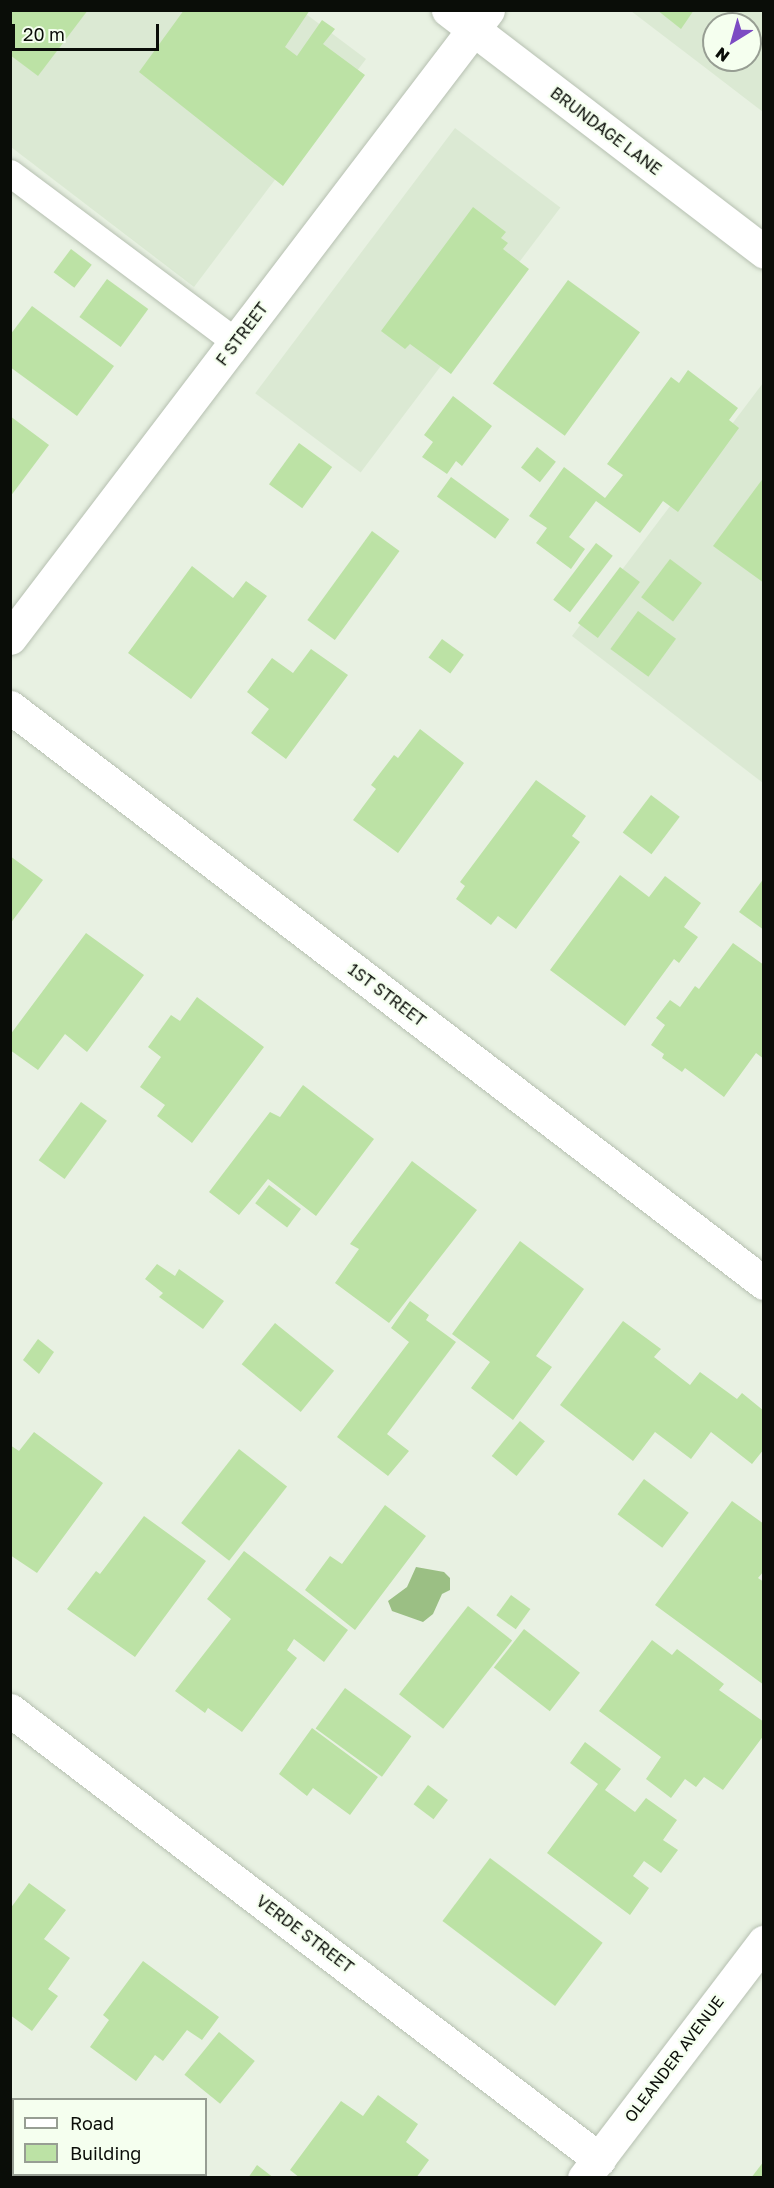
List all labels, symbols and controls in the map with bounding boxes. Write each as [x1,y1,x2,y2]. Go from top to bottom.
scale bar [15,12,162,50]
north arrow [702,12,762,72]
text: 20 m [23,23,65,45]
text: N [711,43,733,66]
street label: BRUNDAGE LANE [547,83,665,179]
street label: F STREET [212,299,272,369]
street label: 1ST STREET [344,960,430,1030]
street label: VERDE STREET [253,1891,357,1977]
street label: OLEANDER AVENUE [620,1992,728,2126]
legend [12,2098,207,2176]
text: Road [70,2112,114,2134]
text: Building [70,2142,141,2164]

